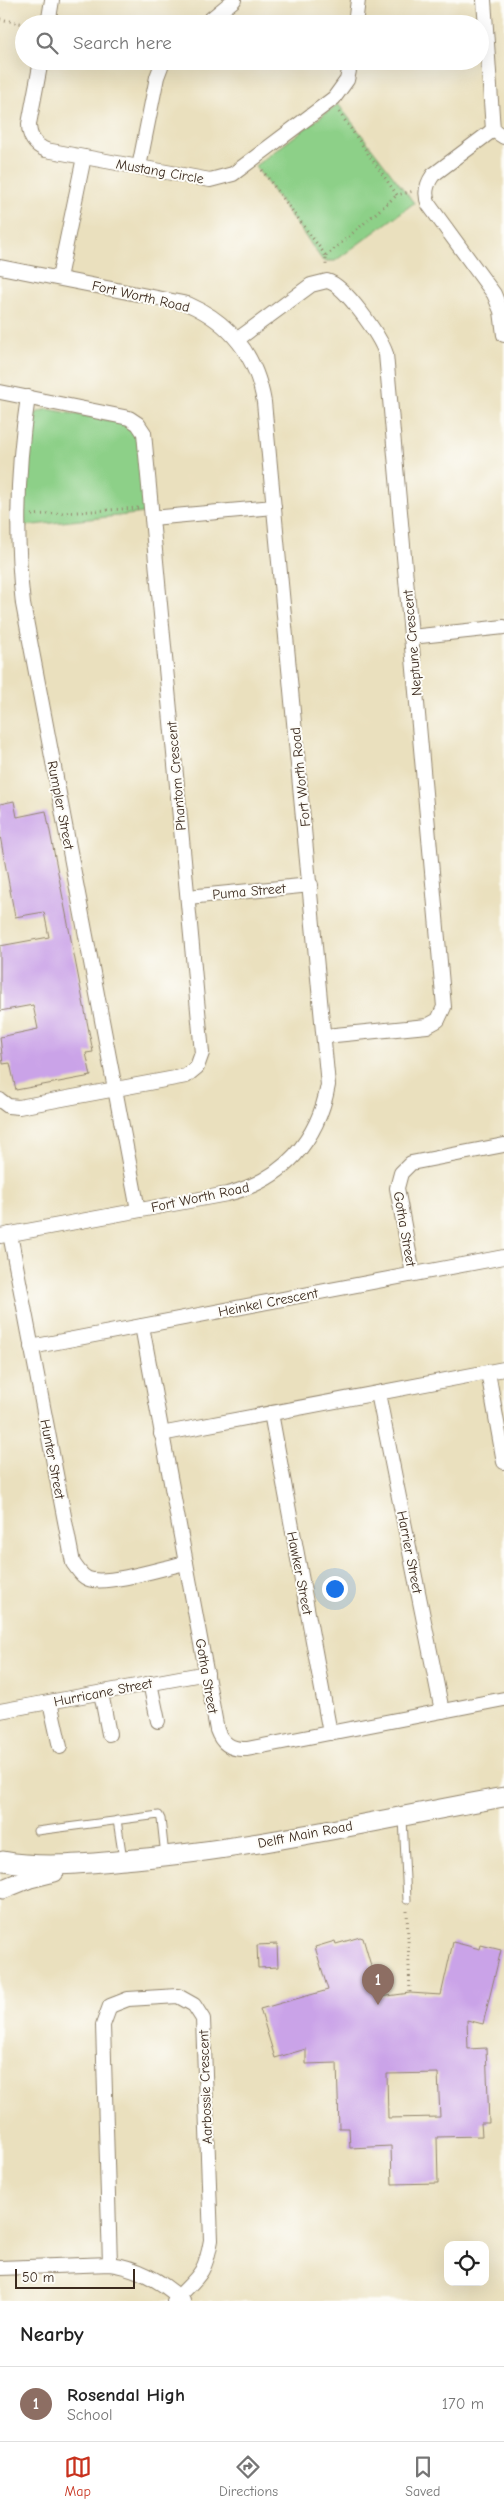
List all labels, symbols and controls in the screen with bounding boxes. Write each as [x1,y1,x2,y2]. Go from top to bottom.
search box [15,15,489,70]
icon: search [33,29,61,57]
text: Search here [73,32,172,54]
street label: Mustang Circle [115,155,205,188]
street label: Fort Worth Road [90,277,191,316]
street label: Neptune Crescent [399,588,426,697]
street label: Phantom Crescent [163,720,190,831]
street label: Fort Worth Road [287,726,314,828]
street label: Rumpler Street [44,759,78,852]
street label: Puma Street [212,880,287,903]
street label: Fort Worth Road [149,1179,251,1216]
street label: Gotha Street [390,1190,420,1269]
street label: Heinkel Crescent [217,1284,320,1321]
street label: Hunter Street [36,1418,69,1501]
street label: Harrier Street [393,1509,426,1596]
street label: Hawker Street [283,1530,316,1617]
your location [322,1576,348,1602]
street label: Gotha Street [192,1637,222,1716]
street label: Hurricane Street [52,1674,155,1710]
street label: Delft Main Road [256,1817,354,1852]
pin: 1 [362,1964,394,2005]
street label: Aarbossie Crescent [195,2029,216,2144]
map controls [444,2241,489,2286]
button: locate [444,2241,489,2286]
scale bar [15,2266,135,2289]
text: 50 m [22,2269,54,2286]
text: Nearby [20,2322,84,2346]
text: Rosendal High [67,2384,185,2406]
text: 1 [33,2395,39,2413]
text: 170 m [442,2395,484,2413]
text: School [67,2406,113,2424]
tab: Map [64,2453,92,2500]
tab: Directions [219,2453,278,2500]
tab: Saved [405,2453,440,2500]

